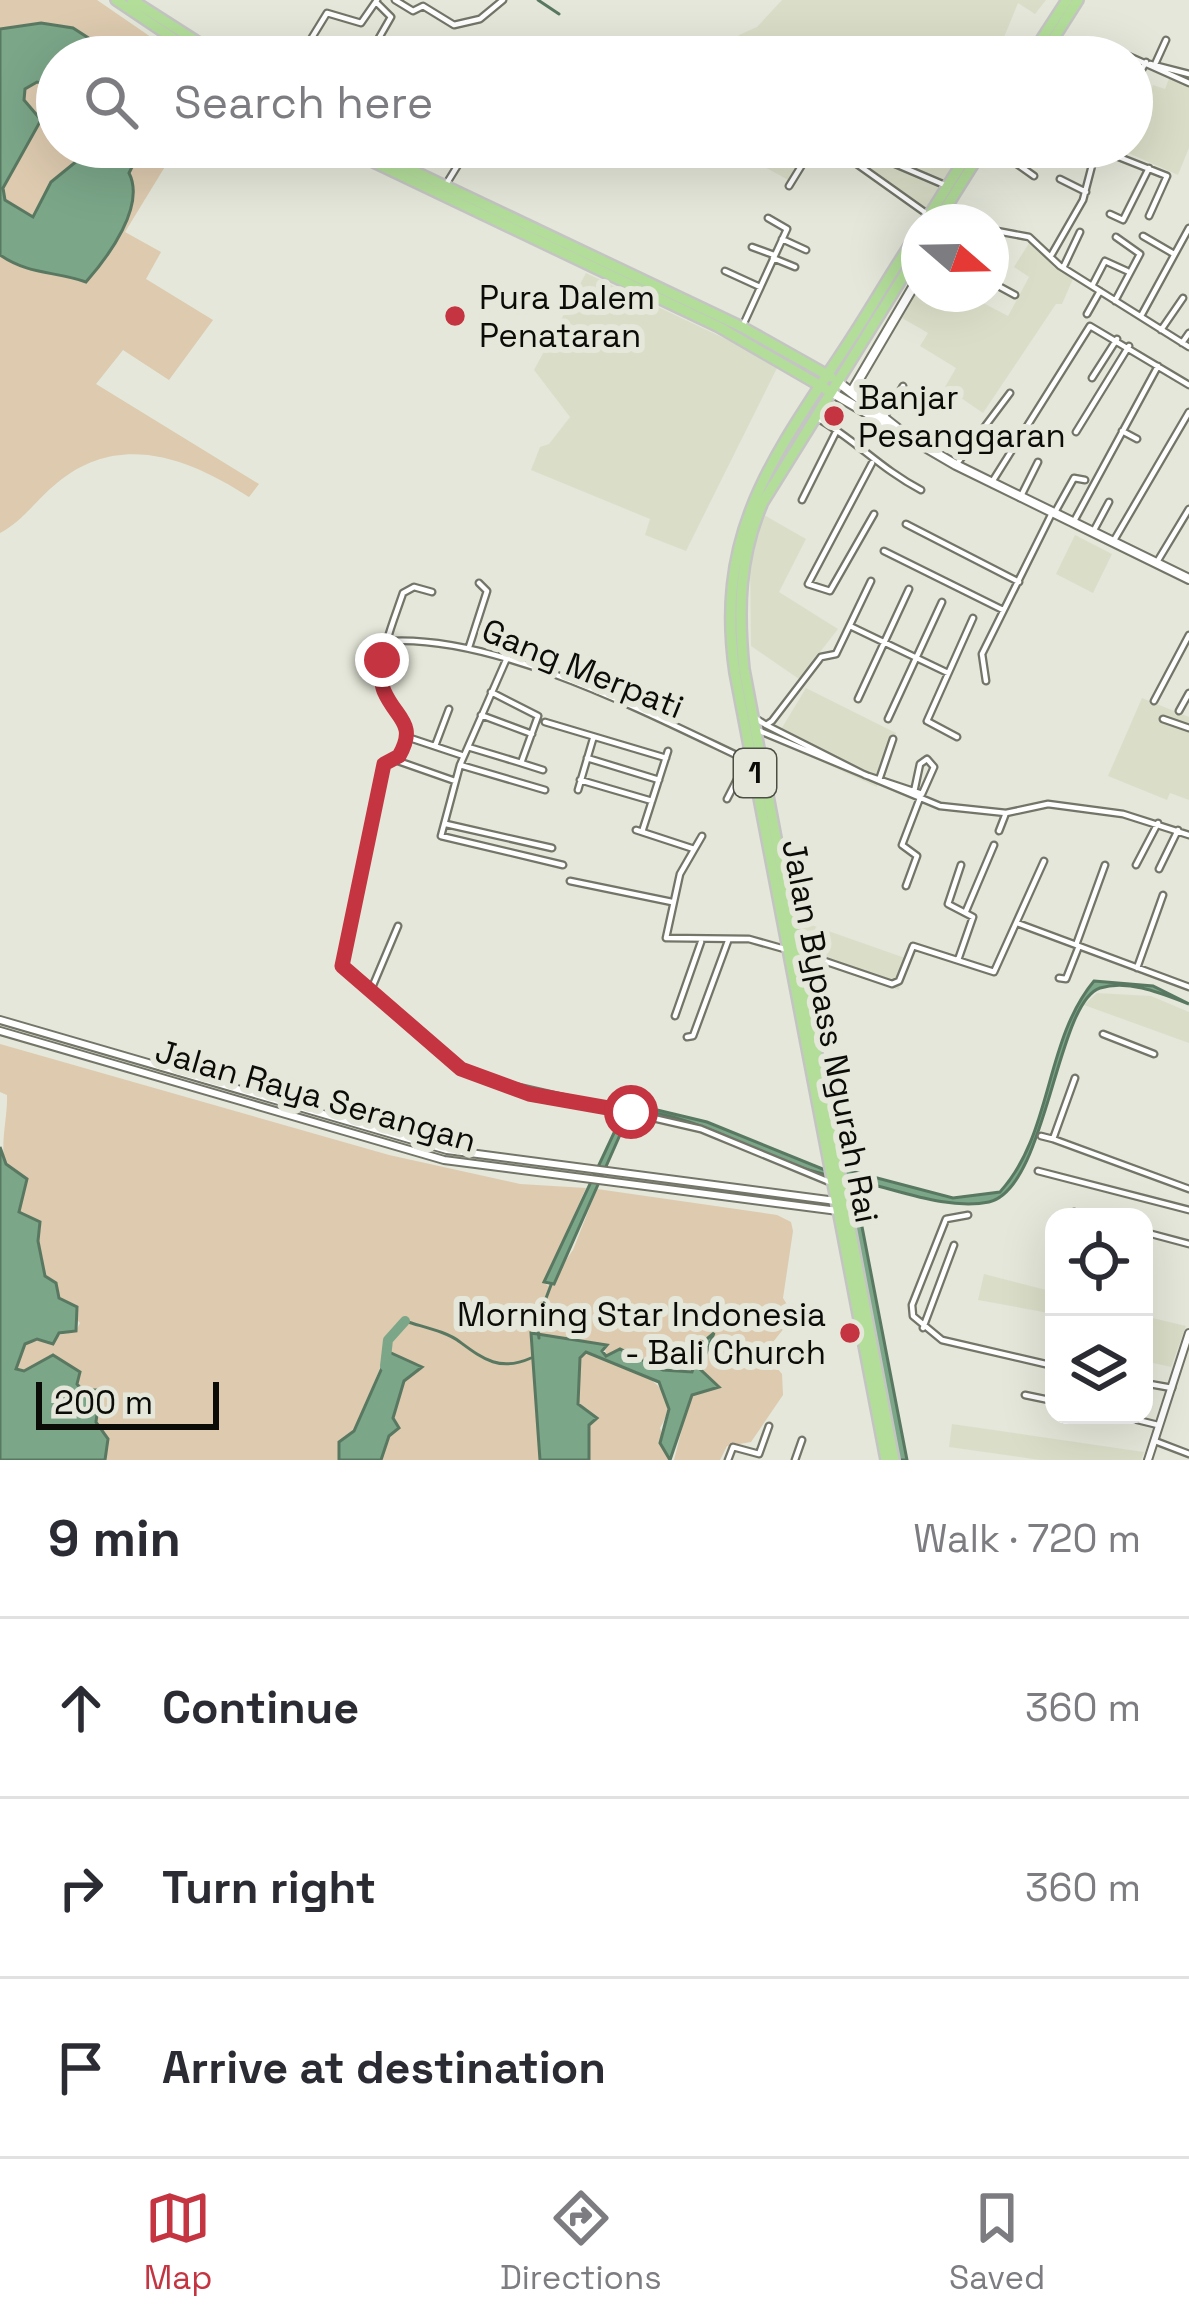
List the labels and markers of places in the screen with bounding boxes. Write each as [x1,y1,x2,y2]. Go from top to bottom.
place label: Pura Dalem Penataran [479,277,655,357]
marker: Pura Dalem Penataran [442,303,468,329]
place label: Banjar Pesanggaran [858,377,1066,457]
marker: Banjar Pesanggaran [821,403,847,429]
place label: Morning Star Indonesia - Bali Church [457,1294,826,1374]
marker: Morning Star Indonesia - Bali Church [837,1320,863,1346]

